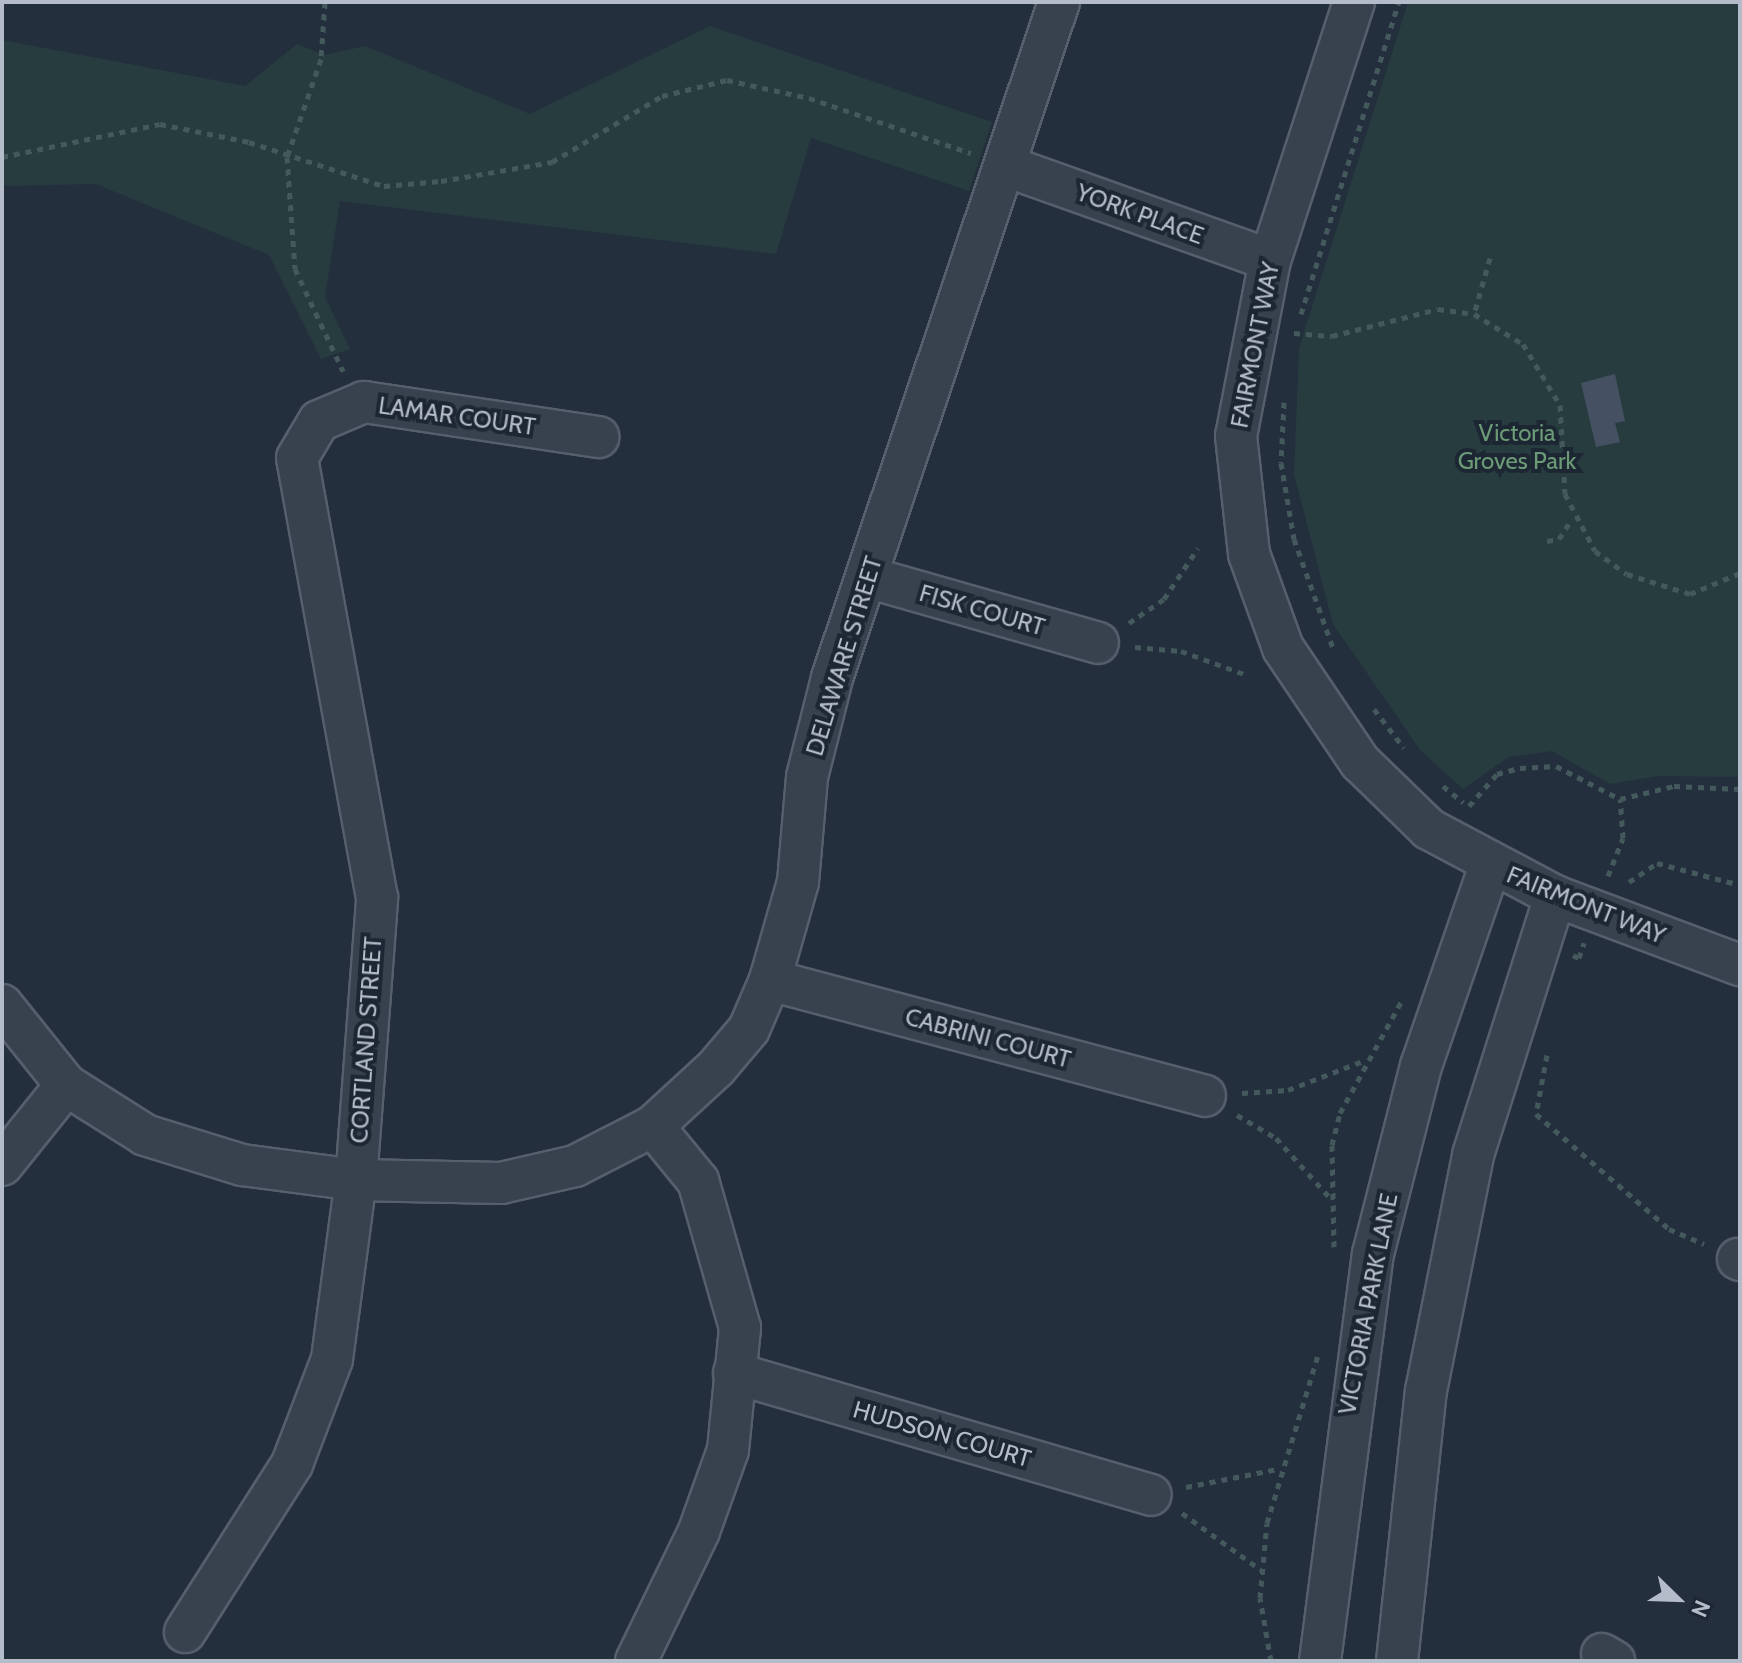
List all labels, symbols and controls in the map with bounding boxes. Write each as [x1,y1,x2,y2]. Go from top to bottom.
street label: YORK PLACE [1072,178,1208,250]
street label: FAIRMONT WAY [1225,260,1285,430]
street label: LAMAR COURT [377,391,537,441]
park label: Victoria Groves Park [1458,419,1576,475]
street label: DELAWARE STREET [800,553,888,759]
street label: FISK COURT [916,578,1048,642]
street label: FAIRMONT WAY [1503,860,1669,950]
street label: CORTLAND STREET [344,936,388,1144]
street label: CABRINI COURT [902,1002,1074,1074]
street label: VICTORIA PARK LANE [1332,1191,1404,1417]
street label: HUDSON COURT [850,1395,1034,1473]
north arrow [1638,1559,1718,1639]
text: N [1685,1596,1716,1621]

